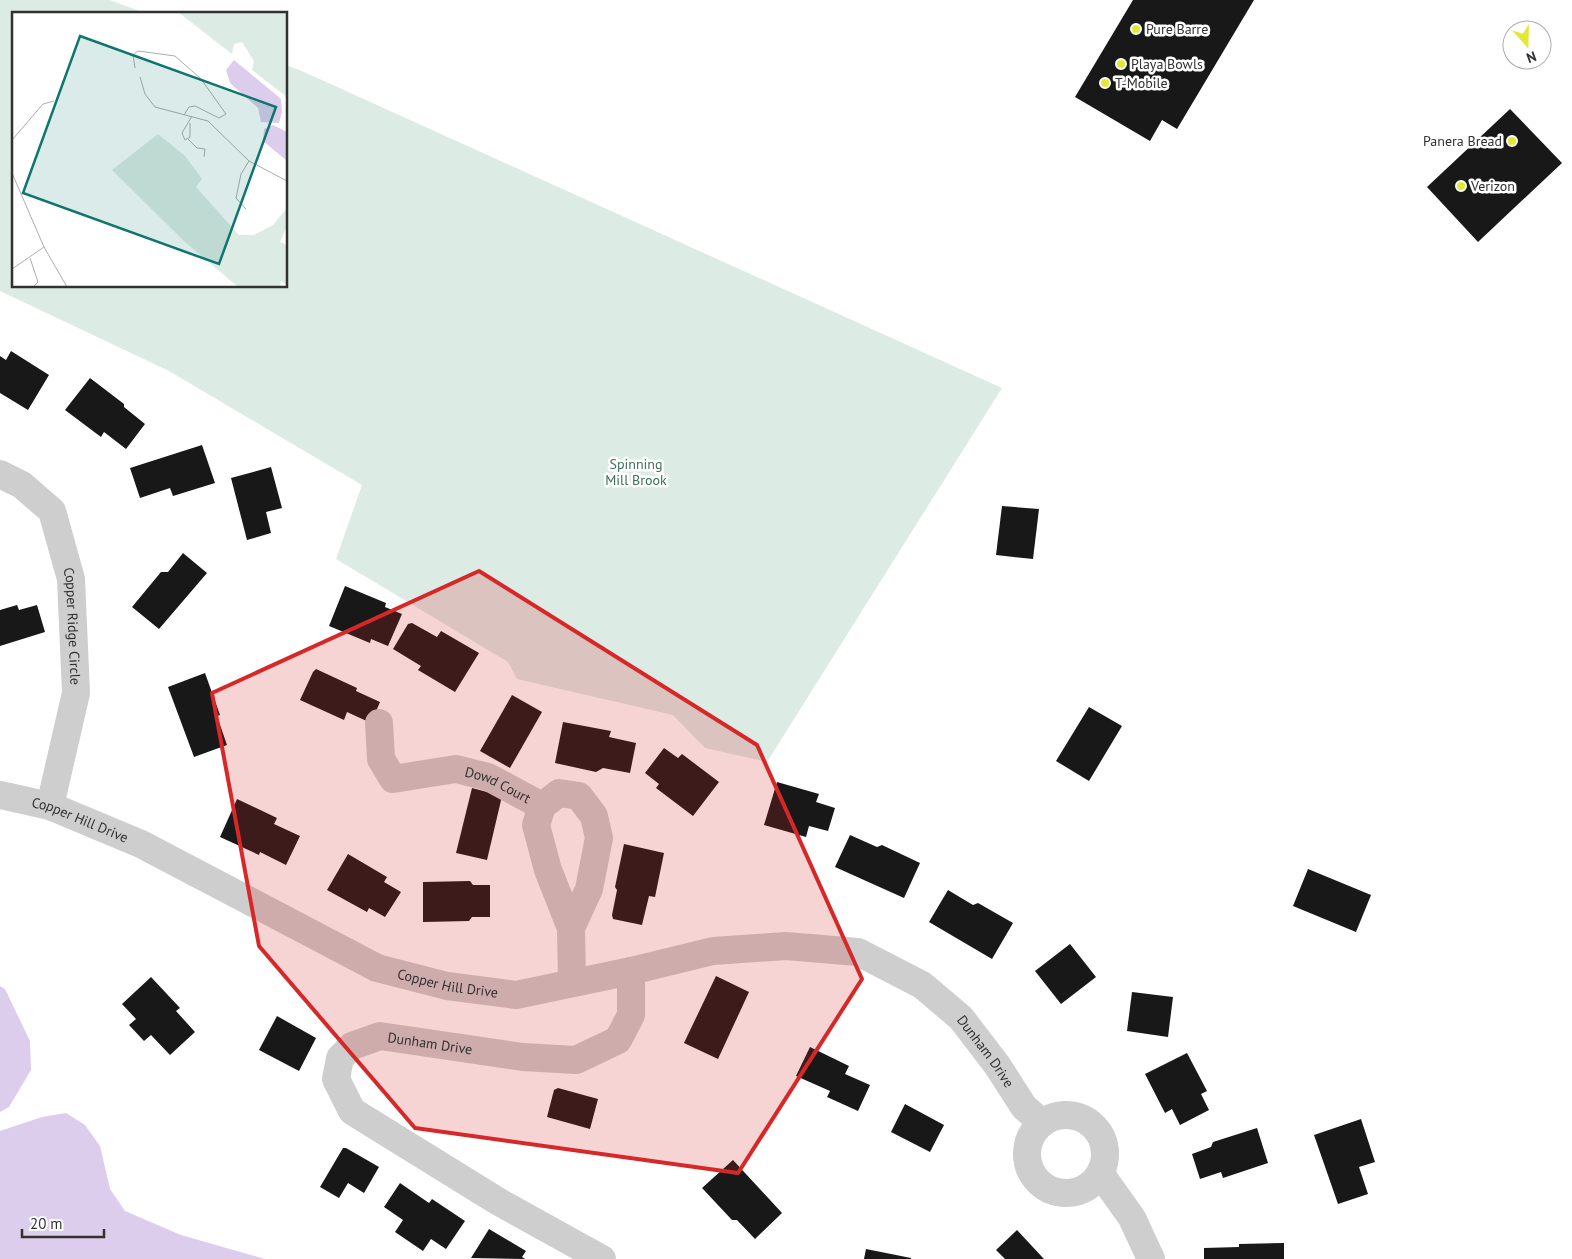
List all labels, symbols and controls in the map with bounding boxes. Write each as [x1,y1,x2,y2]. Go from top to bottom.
inset map [12,12,288,288]
place label: Pure Barre [1146,20,1208,38]
north arrow [1502,20,1552,70]
marker: Pure Barre [1130,23,1142,35]
text: N [1524,47,1539,67]
place label: Playa Bowls [1131,55,1203,73]
marker: Playa Bowls [1115,58,1127,70]
place label: T-Mobile [1115,74,1168,92]
marker: T-Mobile [1099,77,1111,89]
place label: Panera Bread [1423,132,1502,150]
marker: Panera Bread [1506,135,1518,147]
place label: Verizon [1470,177,1515,195]
marker: Verizon [1455,180,1467,192]
park label: Spinning Mill Brook [605,455,667,489]
street label: Copper Ridge Circle [59,565,85,685]
street label: Dowd Court [463,763,534,807]
street label: Copper Hill Drive [30,793,131,847]
street label: Copper Hill Drive [395,965,499,1002]
street label: Dunham Drive [953,1011,1018,1091]
street label: Dunham Drive [386,1028,474,1058]
scale bar [22,1206,105,1238]
text: 20 m [30,1214,63,1233]

